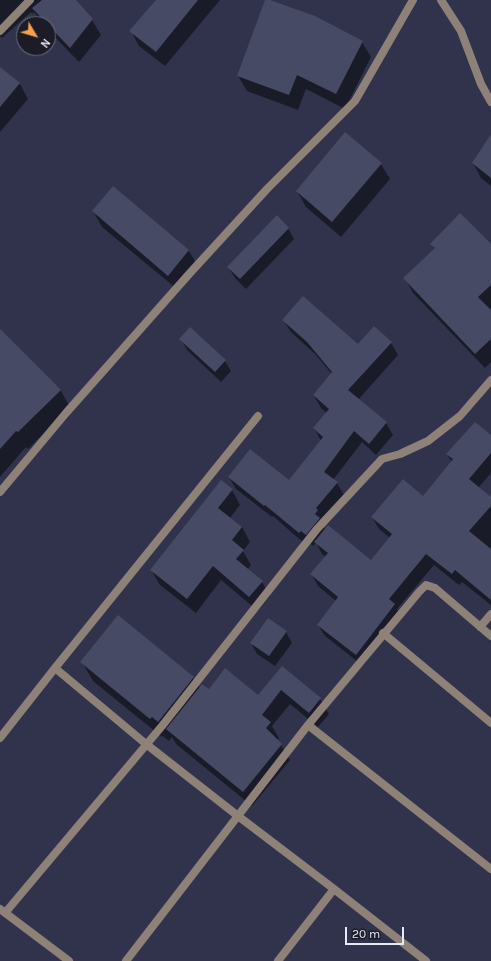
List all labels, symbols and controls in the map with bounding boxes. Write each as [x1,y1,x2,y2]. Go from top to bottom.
north arrow [16,16,56,56]
text: N [38,36,53,50]
scale bar [347,919,406,945]
text: 20 m [352,927,380,941]

